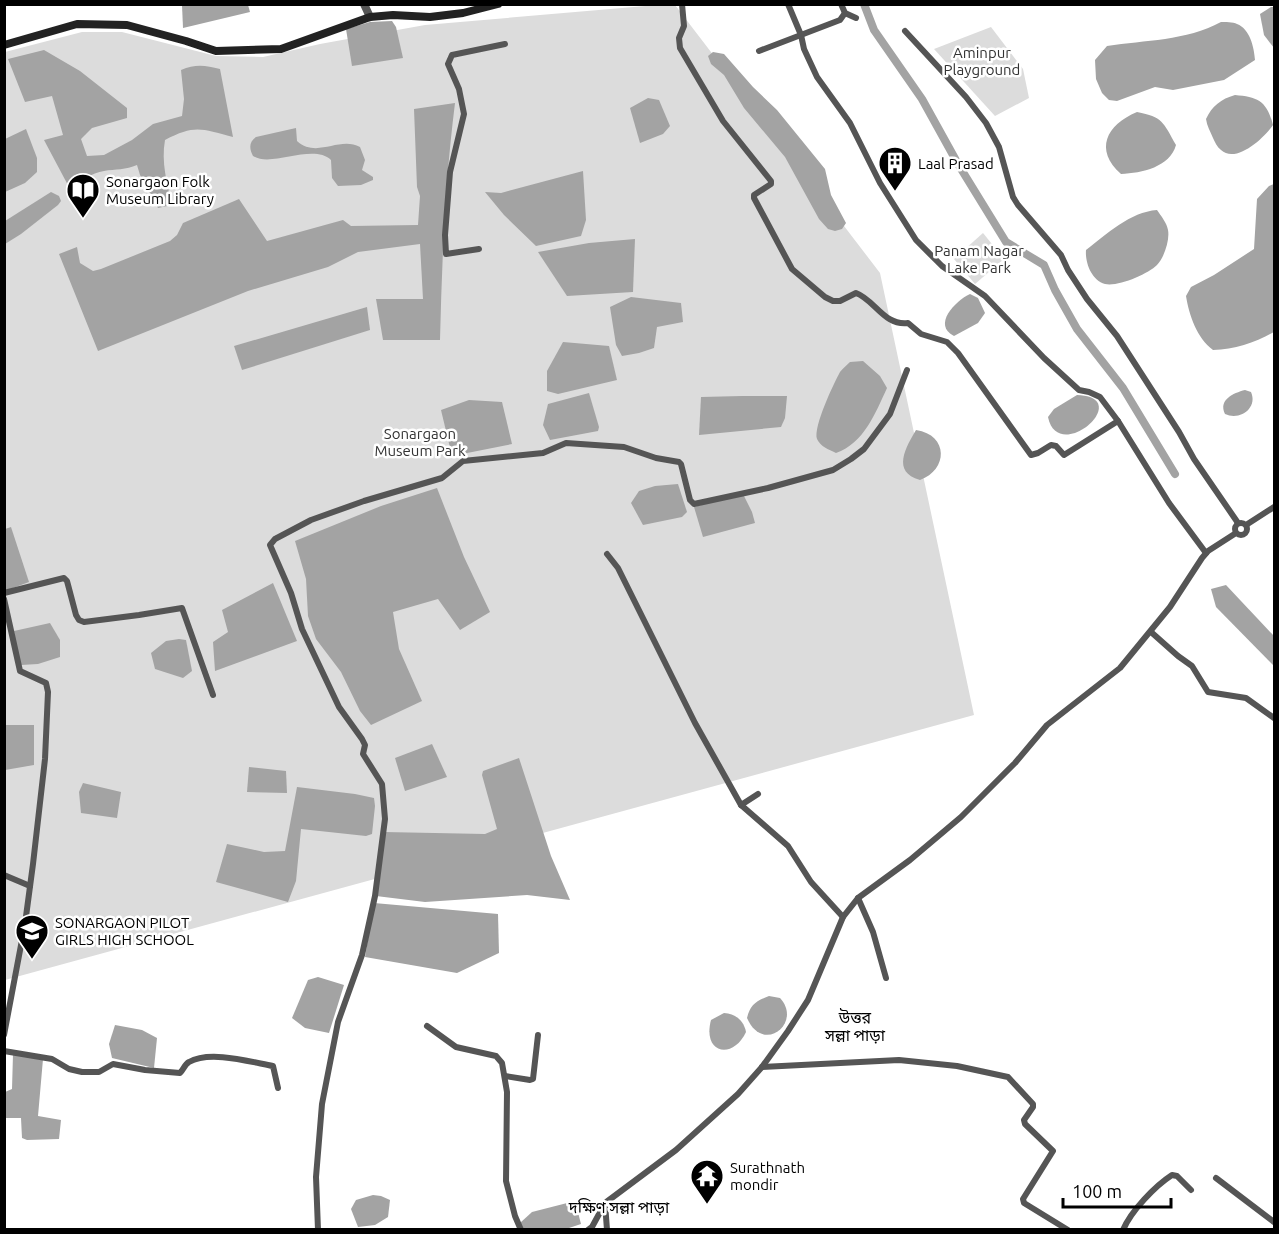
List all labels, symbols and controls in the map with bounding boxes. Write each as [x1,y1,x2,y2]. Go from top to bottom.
park label: Aminpur Playground [944,44,1020,78]
building icon: Laal Prasad [877,145,913,192]
place label: Laal Prasad [918,155,994,172]
library icon: Sonargaon Folk Museum Library [65,172,101,219]
place label: Sonargaon Folk Museum Library [106,173,214,207]
park label: Panam Nagar Lake Park [934,242,1024,276]
park label: Sonargaon Museum Park [374,425,466,459]
school or university icon: SONARGAON PILOT GIRLS HIGH SCHOOL [14,913,50,960]
place label: SONARGAON PILOT GIRLS HIGH SCHOOL [55,914,194,948]
district label: উত্তর সল্লা পাড়া [824,1008,886,1044]
temple icon: Surathnath mondir [689,1158,725,1205]
place label: Surathnath mondir [730,1159,805,1193]
scale bar [1063,1171,1171,1209]
text: 100 m [1072,1181,1122,1201]
district label: দক্ষিণ সল্লা পাড়া [568,1198,670,1216]

